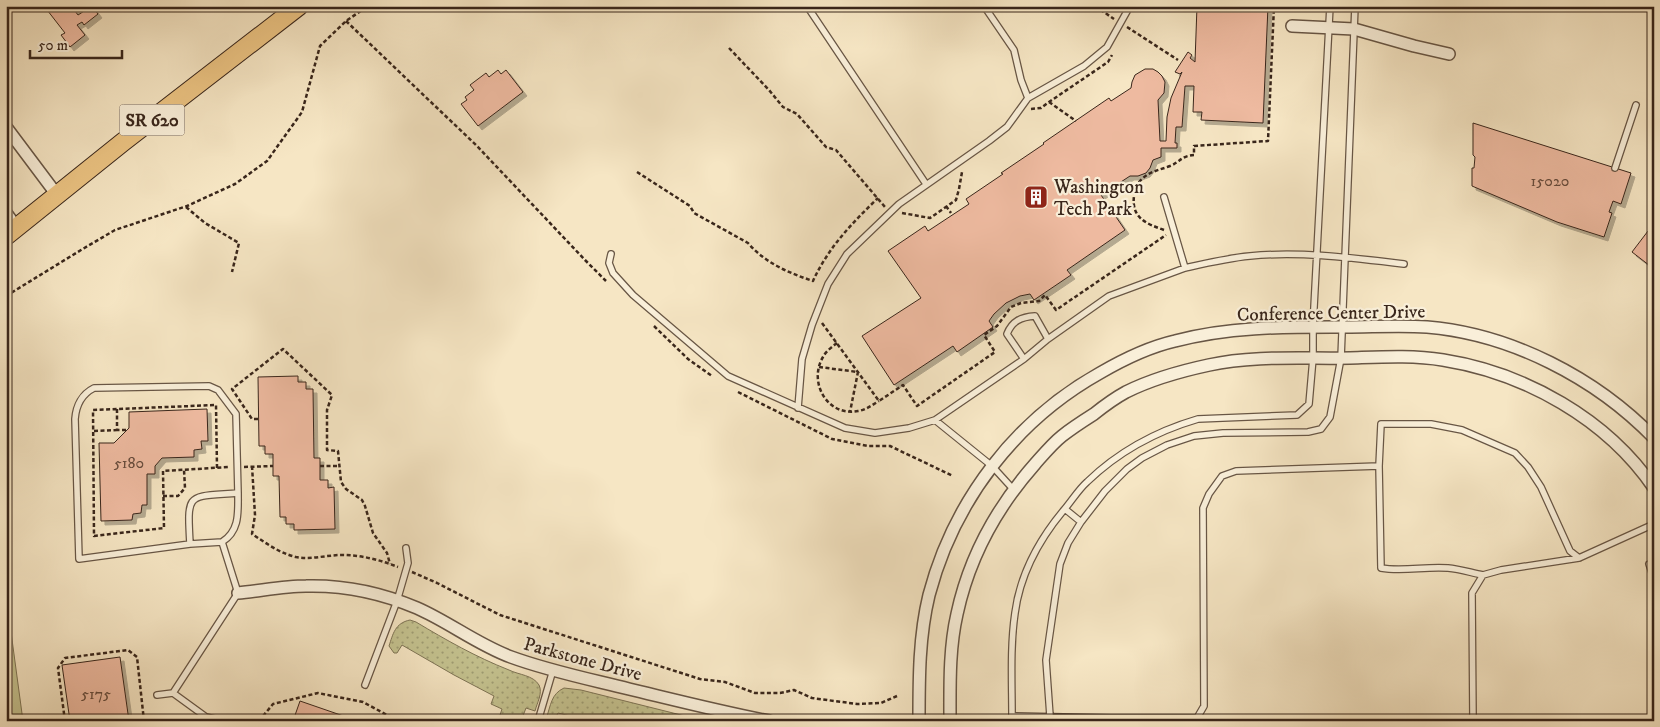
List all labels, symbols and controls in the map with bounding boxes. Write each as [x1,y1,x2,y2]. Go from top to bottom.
scale bar [30,28,122,60]
text: 50 m [38,36,68,55]
road number: SR 620 [120,104,184,136]
house number: 15020 [1531,171,1569,191]
place label: Washington Tech Park [1053,176,1144,221]
building icon: Washington Tech Park [1023,184,1049,210]
street label: Conference Center Drive [1237,300,1425,327]
house number: 5180 [114,453,144,473]
street label: Parkstone Drive [521,633,644,686]
house number: 5175 [81,684,111,704]

